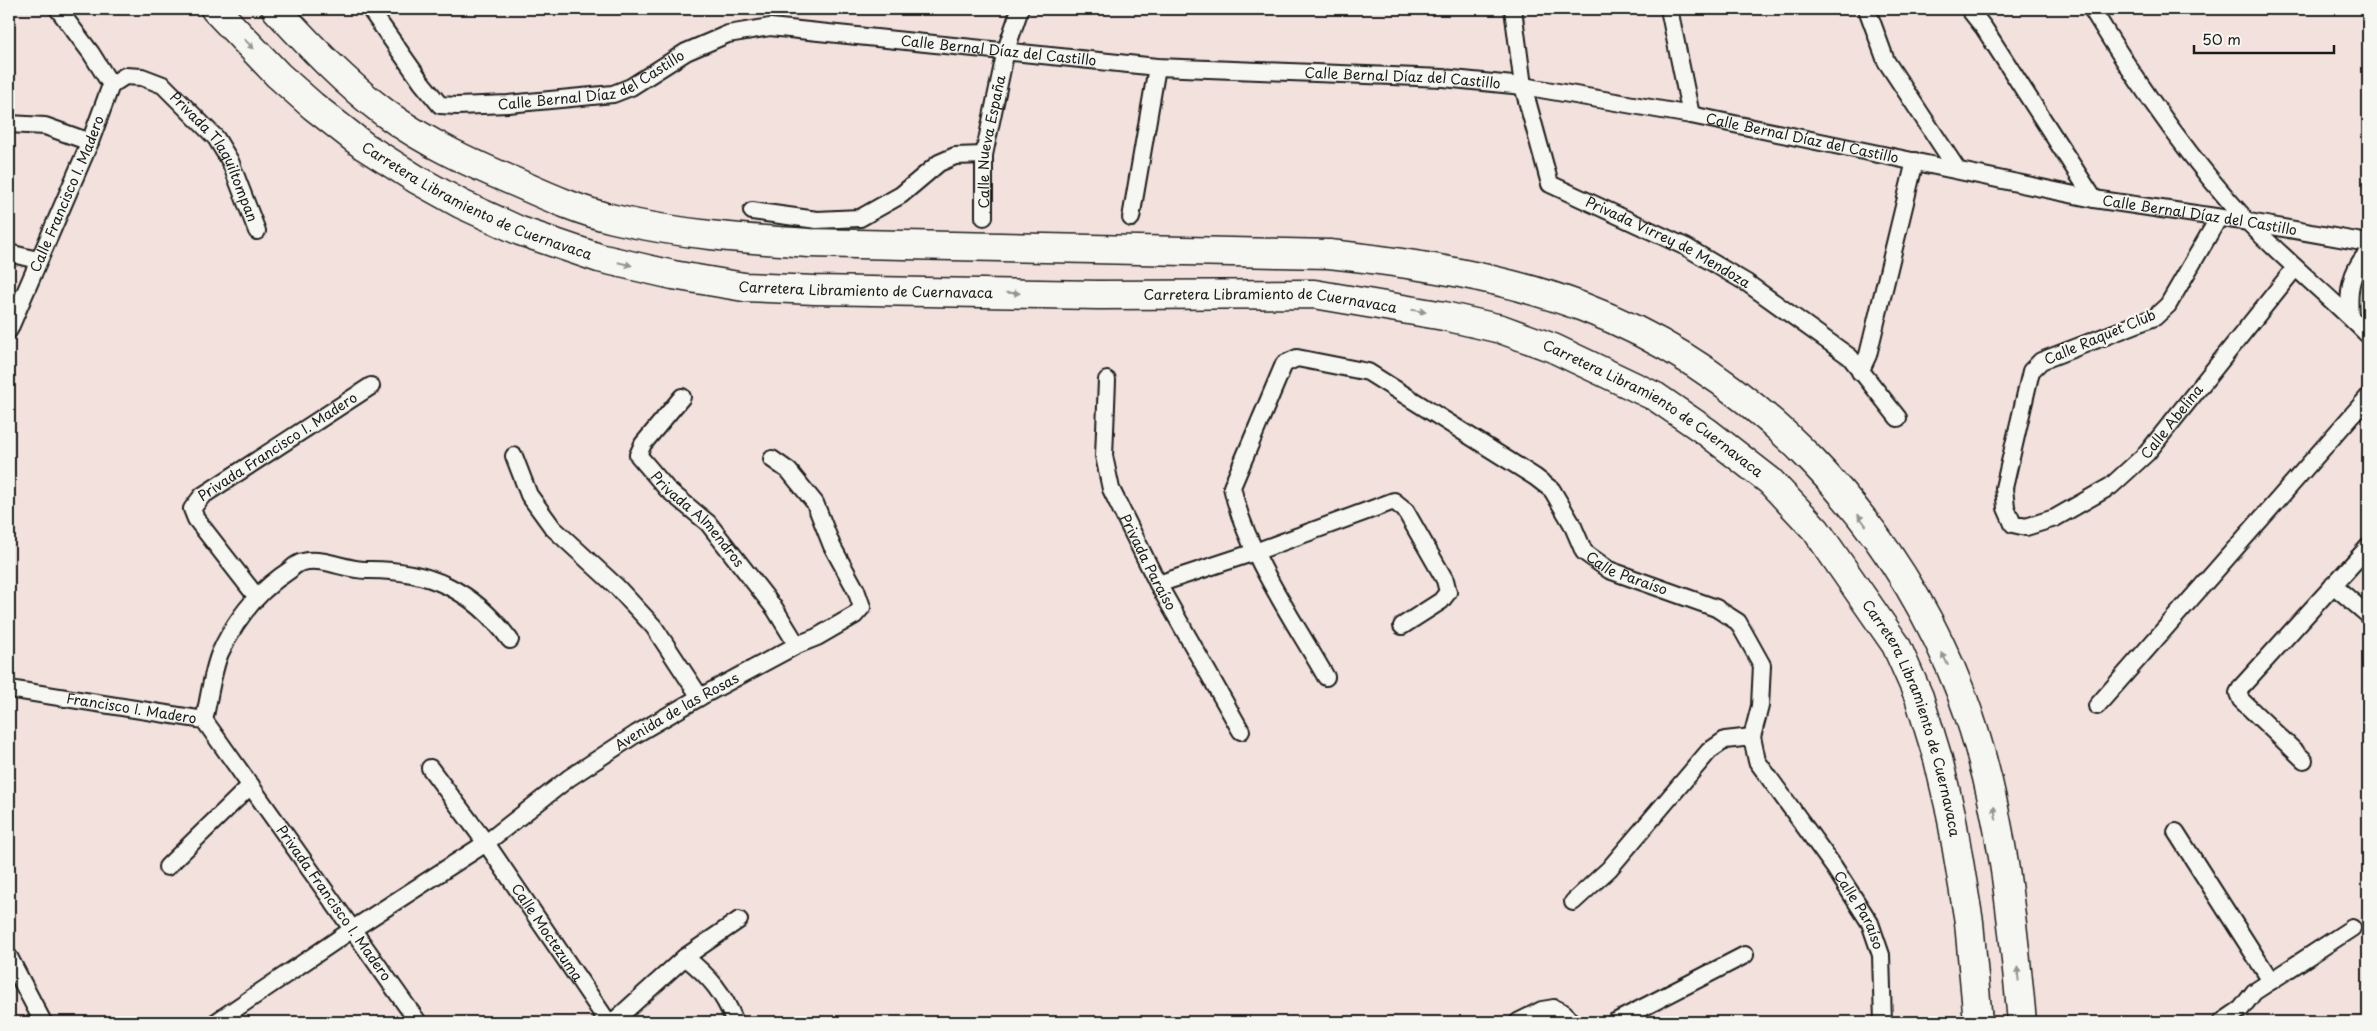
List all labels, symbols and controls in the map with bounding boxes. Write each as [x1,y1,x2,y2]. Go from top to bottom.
scale bar [2194,22,2334,54]
text: 50 m [2202,27,2241,50]
street label: Calle Bernal Díaz del Castillo [900,30,1098,71]
one-way arrow [243,38,255,50]
street label: Calle Bernal Díaz del Castillo [497,45,688,114]
street label: Calle Bernal Díaz del Castillo [1304,62,1502,94]
street label: Calle Nueva España [973,72,1011,209]
street label: Privada Tlaquiltompan [165,87,263,225]
street label: Calle Bernal Díaz del Castillo [1704,107,1901,168]
street label: Calle Francisco I. Madero [24,112,109,275]
street label: Carretera Libramiento de Cuernavaca [358,136,595,265]
street label: Calle Bernal Díaz del Castillo [2101,189,2299,240]
street label: Privada Virrey de Mendoza [1582,191,1755,293]
one-way arrow [618,260,633,268]
street label: Carretera Libramiento de Cuernavaca [737,275,993,303]
street label: Carretera Libramiento de Cuernavaca [1143,283,1399,318]
one-way arrow [1005,289,1021,297]
street label: Calle Raquet Club [2041,304,2159,370]
one-way arrow [1411,308,1427,316]
street label: Carretera Libramiento de Cuernavaca [1540,334,1768,482]
street label: Calle Abelina [2135,380,2208,463]
street label: Privada Francisco I. Madero [193,387,361,506]
street label: Privada Almendros [646,466,750,571]
street label: Privada Paraíso [1115,510,1182,614]
one-way arrow [1857,513,1867,527]
street label: Calle Paraíso [1582,546,1671,600]
street label: Carretera Libramiento de Cuernavaca [1857,595,1966,839]
one-way arrow [1941,652,1949,666]
street label: Avenida de las Rosas [610,667,742,755]
street label: Francisco I. Madero [65,687,198,729]
one-way arrow [1990,805,1998,821]
street label: Privada Francisco I. Madero [272,821,397,985]
street label: Calle Paraíso [1829,866,1889,952]
street label: Calle Moctezuma [507,879,589,986]
one-way arrow [2014,965,2022,981]

